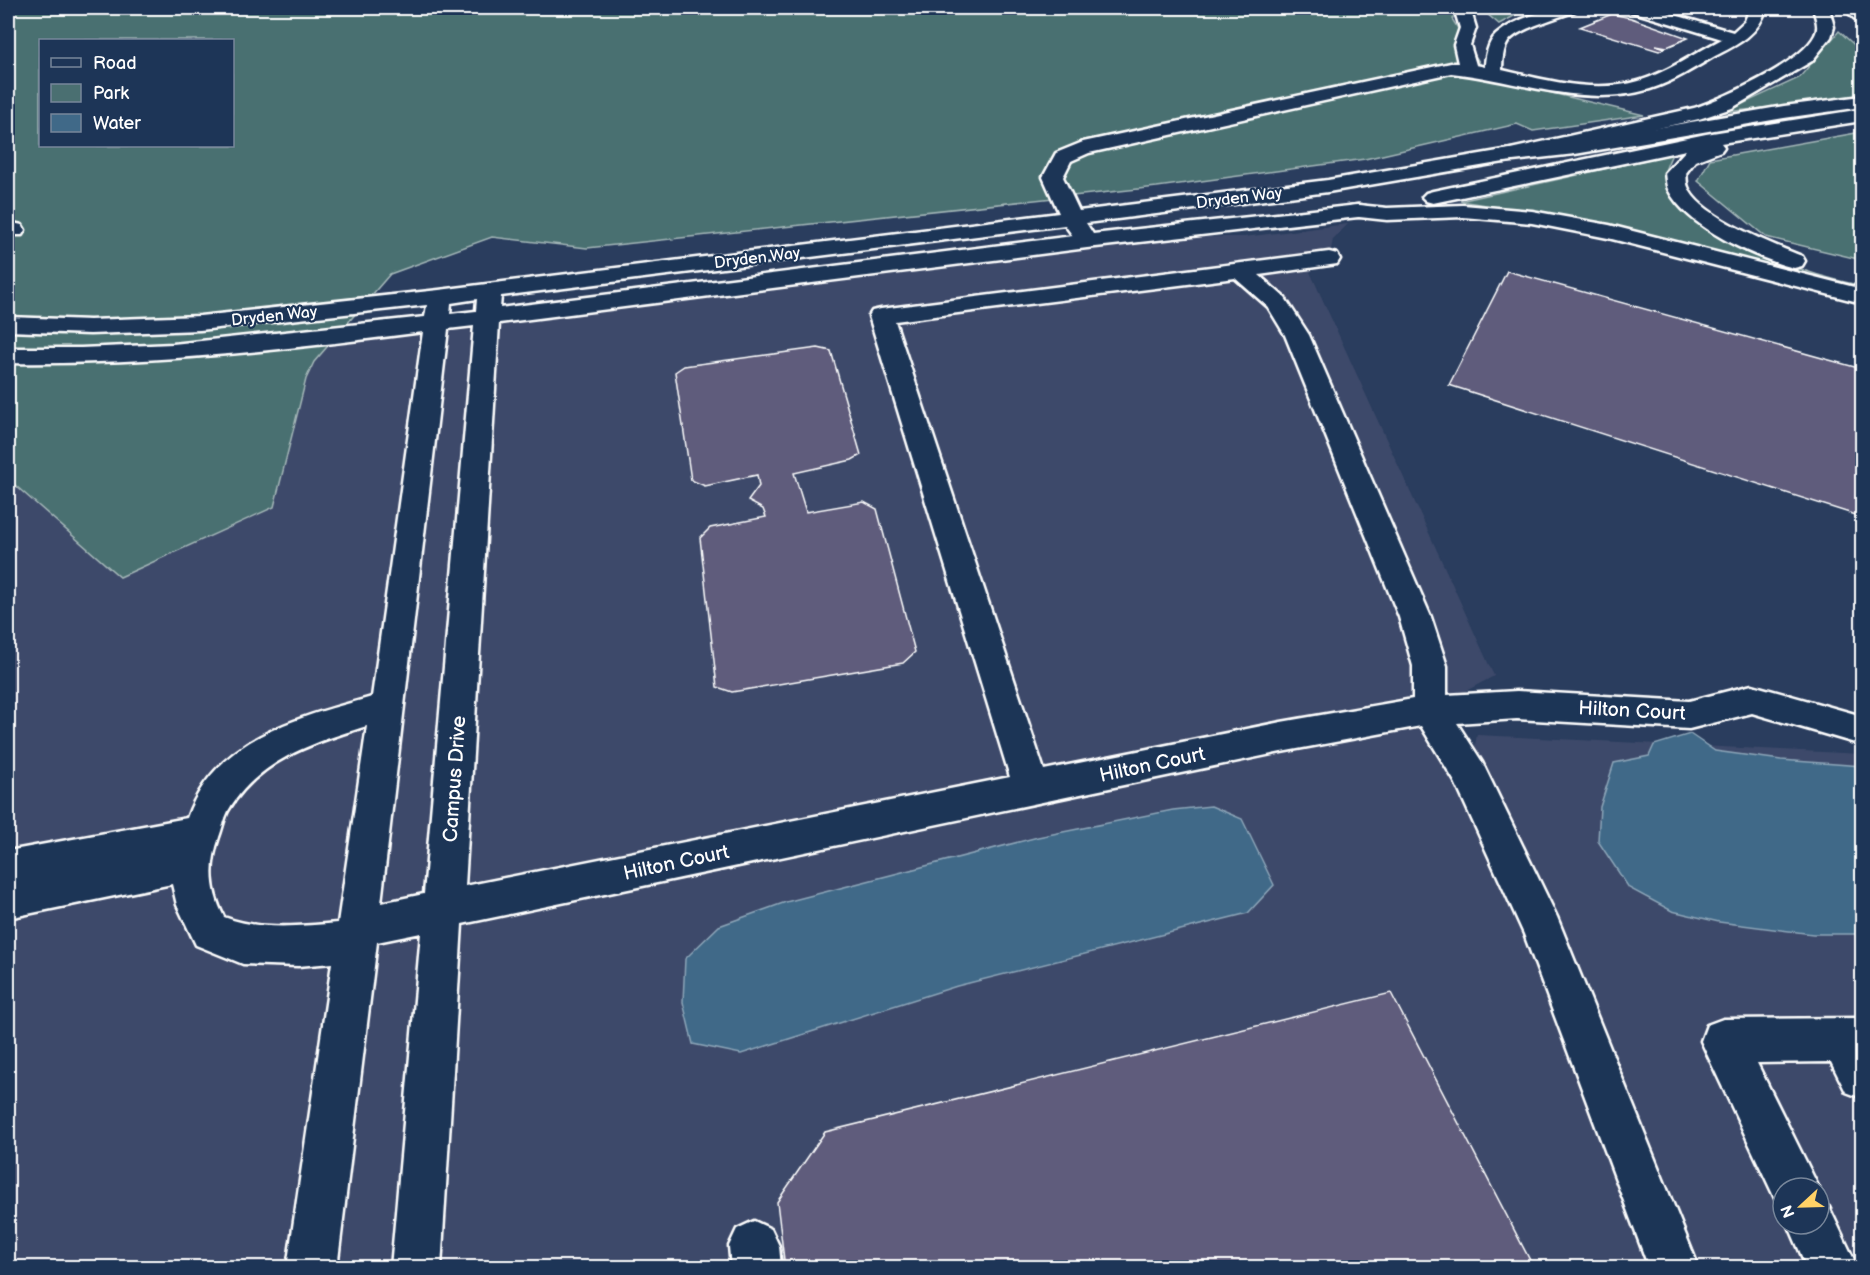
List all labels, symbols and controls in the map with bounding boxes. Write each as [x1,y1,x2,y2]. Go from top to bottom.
legend [39,39,234,147]
text: Road [93,53,137,74]
text: Park [93,83,129,104]
text: Water [93,113,141,134]
street label: Dryden Way [1195,184,1284,213]
street label: Dryden Way [713,244,802,273]
street label: Dryden Way [230,302,319,330]
street label: Hilton Court [1578,696,1686,726]
street label: Campus Drive [439,715,471,843]
street label: Hilton Court [1097,742,1207,788]
street label: Hilton Court [621,840,731,886]
north arrow [1771,1176,1831,1236]
text: N [1777,1202,1800,1220]

